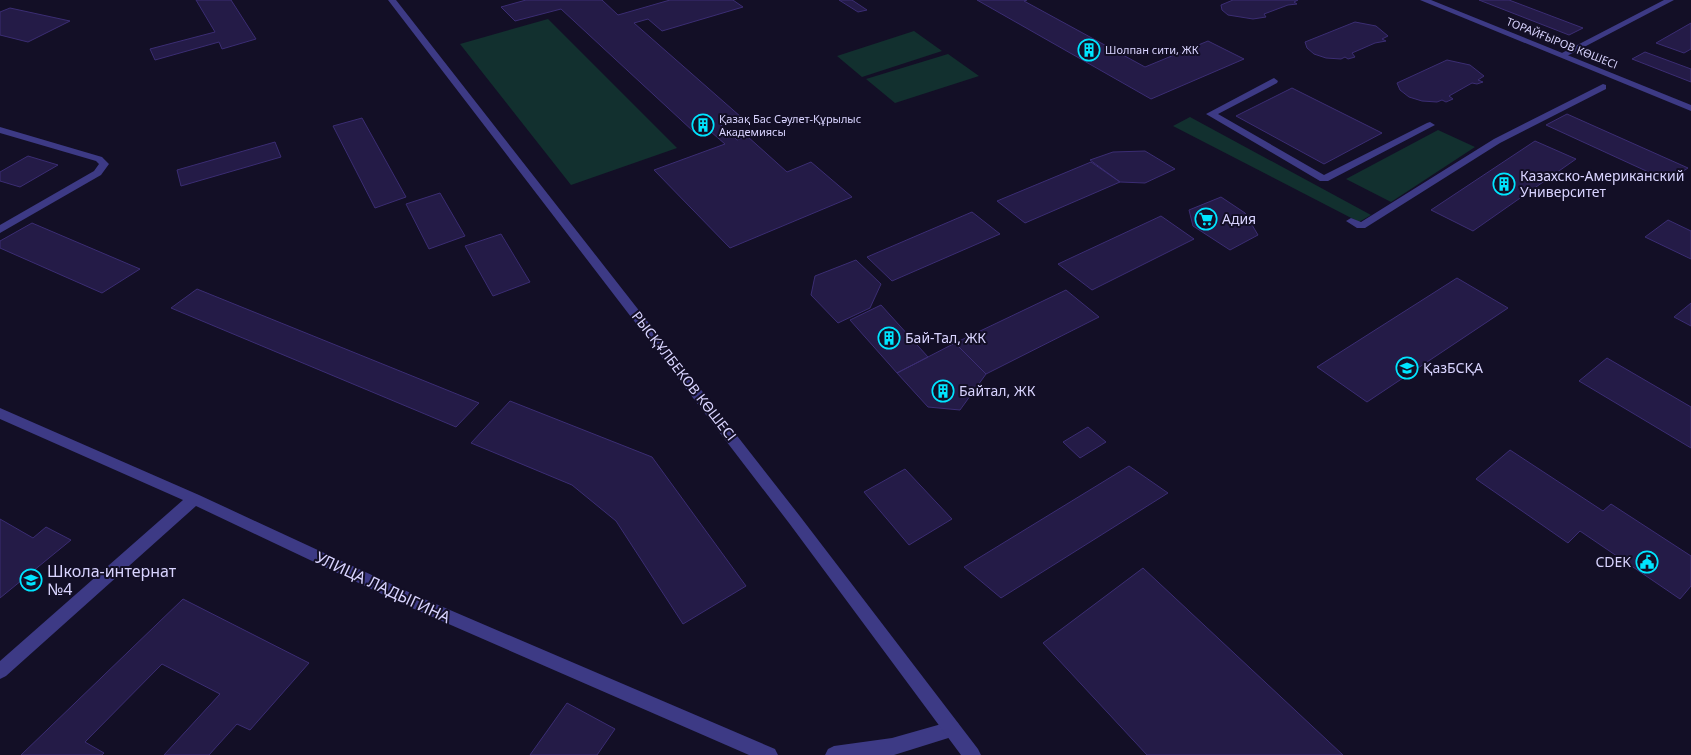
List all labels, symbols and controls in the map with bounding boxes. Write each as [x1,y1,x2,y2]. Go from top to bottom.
street label: ТОРАЙҒЫРОВ КӨШЕСІ [1504,13,1620,72]
building icon: Шолпан сити, ЖК [1077,38,1101,62]
place label: Шолпан сити, ЖК [1105,42,1199,57]
place label: Қазақ Бас Сәулет-Құрылыс Академиясы [719,111,861,139]
building icon: Қазақ Бас Сәулет-Құрылыс Академиясы [691,113,715,137]
place label: Казахско-Американский Университет [1520,166,1684,201]
building icon: Казахско-Американский Университет [1492,172,1516,196]
supermarket icon: Адия [1194,207,1218,231]
place label: Адия [1222,209,1256,228]
street label: РЫСҚҰЛБЕКОВ КӨШЕСІ [628,307,741,444]
building icon: Бай-Тал, ЖК [877,326,901,350]
place label: Бай-Тал, ЖК [905,328,986,347]
school or university icon: ҚазБСҚА [1395,356,1419,380]
place label: ҚазБСҚА [1423,358,1483,377]
building icon: Байтал, ЖК [931,379,955,403]
place label: Байтал, ЖК [959,381,1036,400]
street label: УЛИЦА ЛАДЫГИНА [312,546,455,628]
public building icon: CDEK [1635,550,1659,574]
place label: CDEK [1595,552,1631,571]
place label: Школа-интернат №4 [47,560,177,600]
school or university icon: Школа-интернат №4 [19,568,43,592]

